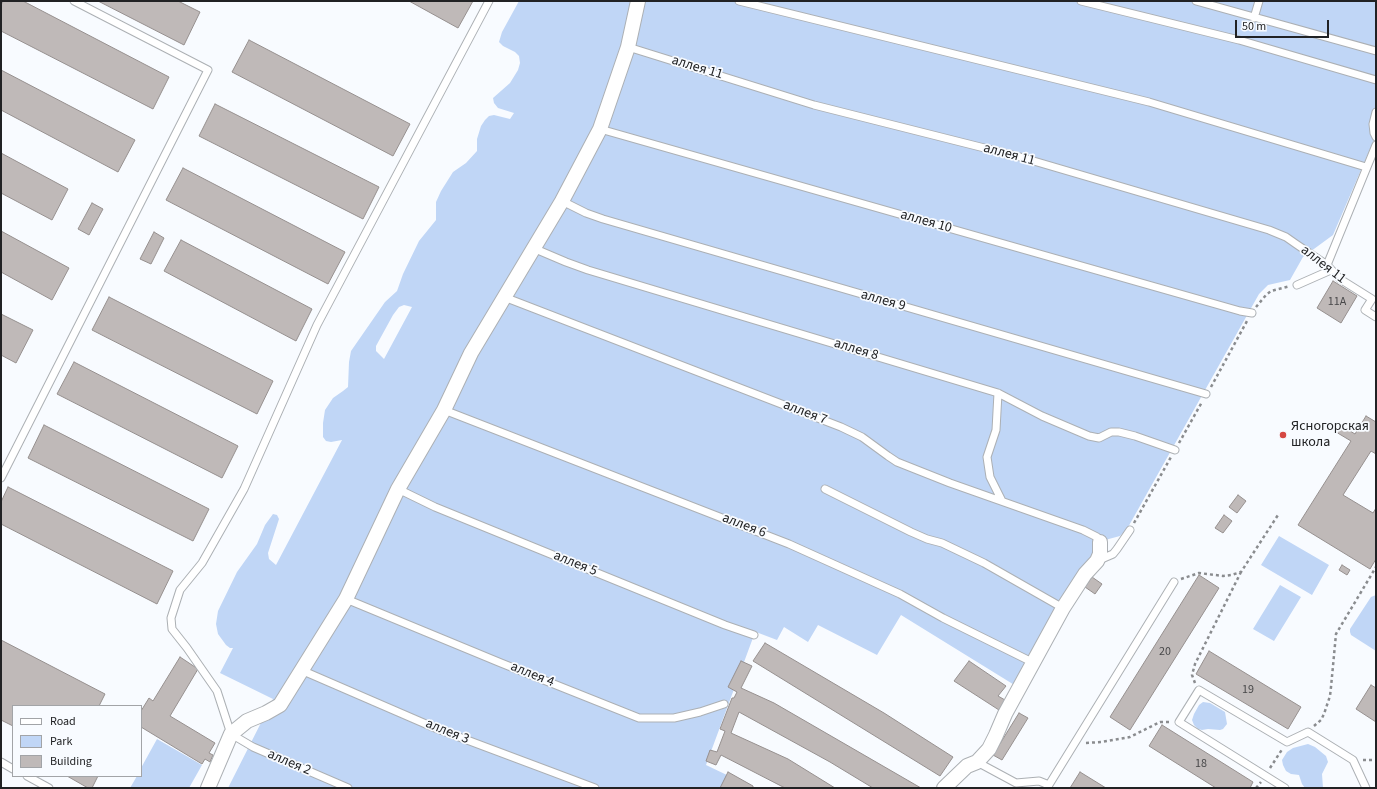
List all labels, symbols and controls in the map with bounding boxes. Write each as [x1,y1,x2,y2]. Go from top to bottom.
scale bar [1237,12,1331,38]
text: 50 m [1242,18,1266,35]
street label: аллея 11 [669,52,725,84]
street label: аллея 11 [981,140,1037,170]
street label: аллея 10 [898,207,954,237]
street label: аллея 11 [1297,242,1349,288]
street label: аллея 9 [859,287,907,315]
house number: 11А [1328,295,1346,309]
street label: аллея 8 [832,335,880,365]
street label: аллея 7 [781,397,829,429]
place label: Ясногорская школа [1291,419,1369,452]
marker: Ясногорская школа [1278,430,1288,440]
street label: аллея 6 [720,510,768,542]
street label: аллея 5 [551,548,599,580]
house number: 20 [1159,645,1171,659]
street label: аллея 4 [508,659,556,691]
house number: 19 [1242,683,1254,697]
legend [12,705,142,777]
text: Road [50,713,76,730]
street label: аллея 3 [423,716,471,748]
text: Park [50,733,72,750]
street label: аллея 2 [265,746,313,780]
text: Building [50,753,92,770]
house number: 18 [1195,757,1207,771]

